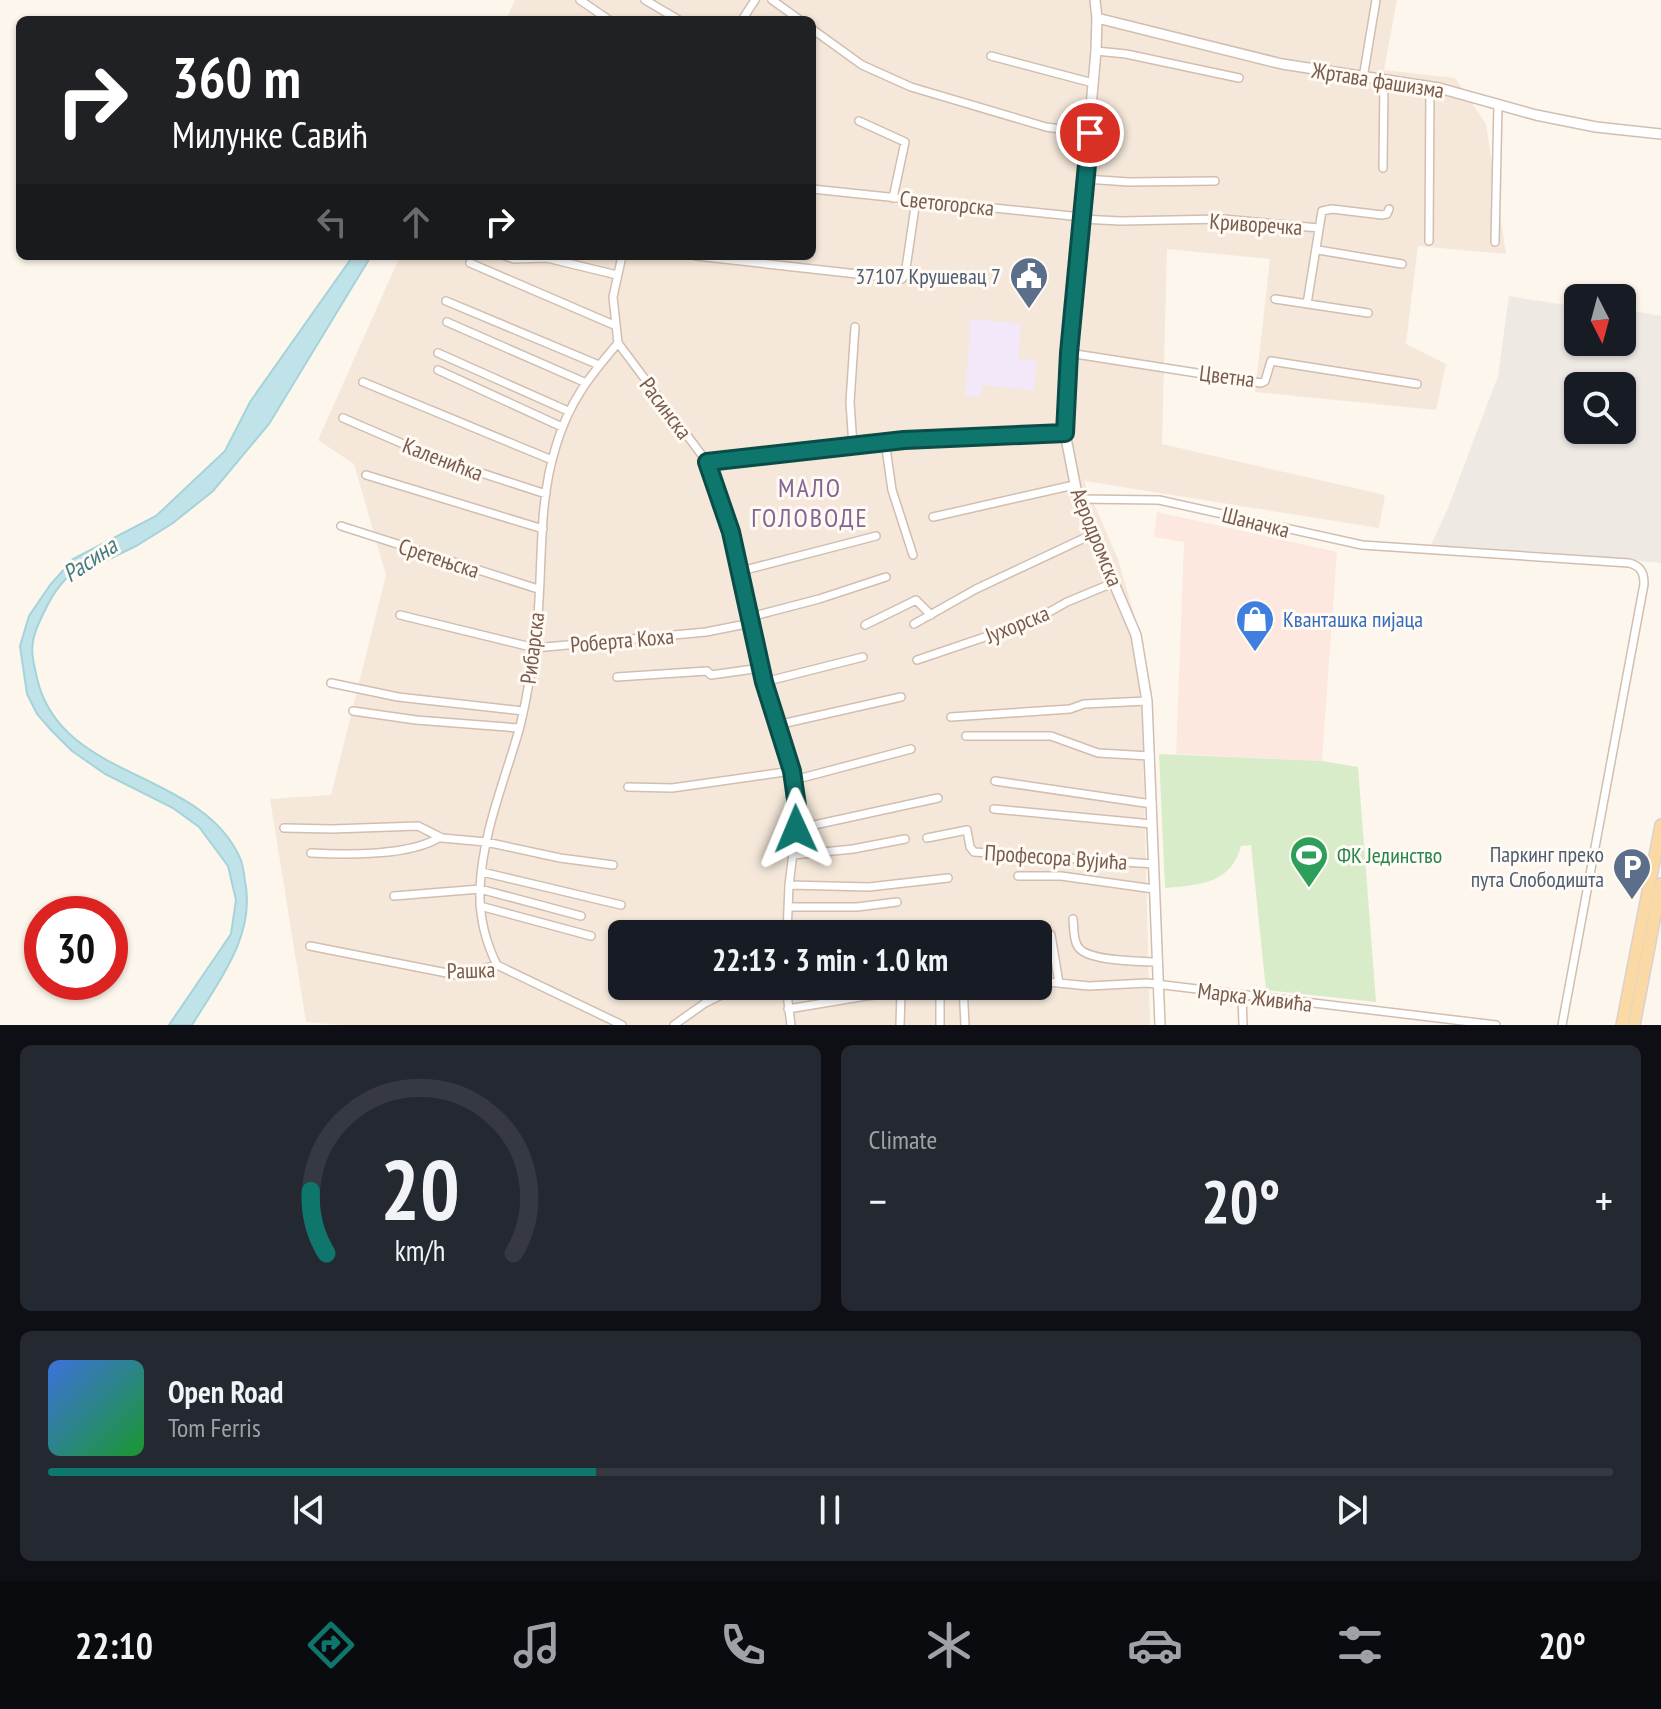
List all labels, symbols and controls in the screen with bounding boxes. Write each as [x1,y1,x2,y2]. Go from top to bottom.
text: 360 m [172,41,301,113]
icon: right [40,48,144,152]
street label: Жртава фашизма [1309,56,1446,104]
pin [1056,99,1124,167]
text: Милунке Савић [172,111,368,158]
icon: arrive [1068,111,1112,155]
street label: Светогорска [898,184,996,222]
icon: left [310,200,354,244]
icon: ahead [394,200,438,244]
icon: right [478,200,522,244]
street label: Криворечка [1209,207,1303,241]
public building icon: 37107 Крушевац 7 [1008,255,1050,310]
place label: 37107 Крушевац 7 [855,262,1001,290]
north arrow [1564,284,1636,356]
map controls [1564,284,1636,444]
street label: Цветна [1198,359,1256,393]
street label: Расинска [634,371,698,445]
button: search [1564,372,1636,444]
street label: Каленићка [399,431,487,487]
district label: МАЛО ГОЛОВОДЕ [751,471,869,534]
street label: Аеродромска [1065,484,1129,590]
street label: Шаначка [1219,500,1293,544]
water label: Расина [57,529,124,589]
street label: Сретењска [395,532,483,584]
shop icon: Кванташка пијаца [1234,598,1276,653]
street label: Јухорска [980,599,1053,650]
place label: Кванташка пијаца [1283,605,1423,633]
street label: Рибарска [514,611,550,685]
street label: Роберта Коха [569,622,675,658]
position arrow [754,787,838,871]
sports icon: ФК Јединство [1288,834,1330,889]
street label: Професора Вујића [984,838,1128,876]
place label: Паркинг преко пута Слободишта [1471,840,1604,893]
place label: ФК Јединство [1337,841,1442,869]
parking icon: Паркинг преко пута Слободишта [1611,846,1653,901]
speed limit sign: 30 [24,896,128,1000]
text: 22:13 · 3 min · 1.0 km [712,940,948,979]
street label: Рашка [446,955,496,985]
street label: Марка Живића [1196,976,1314,1018]
text: Climate [869,1123,937,1156]
text: 20 [380,1135,460,1243]
text: 20° [1201,1162,1280,1240]
text: − [869,1172,887,1229]
text: + [1595,1172,1613,1229]
text: km/h [395,1232,446,1269]
text: Open Road [168,1372,283,1411]
text: Tom Ferris [168,1411,261,1444]
icon: previous [287,1488,331,1532]
icon: pause [808,1488,852,1532]
icon: next [1330,1488,1374,1532]
icon: directions [303,1617,359,1673]
icon: music [509,1617,565,1673]
icon: phone [715,1617,771,1673]
icon: climate [921,1617,977,1673]
icon: car [1127,1617,1183,1673]
icon: filters [1332,1617,1388,1673]
text: 22:10 [75,1622,153,1669]
text: 20° [1538,1622,1586,1669]

